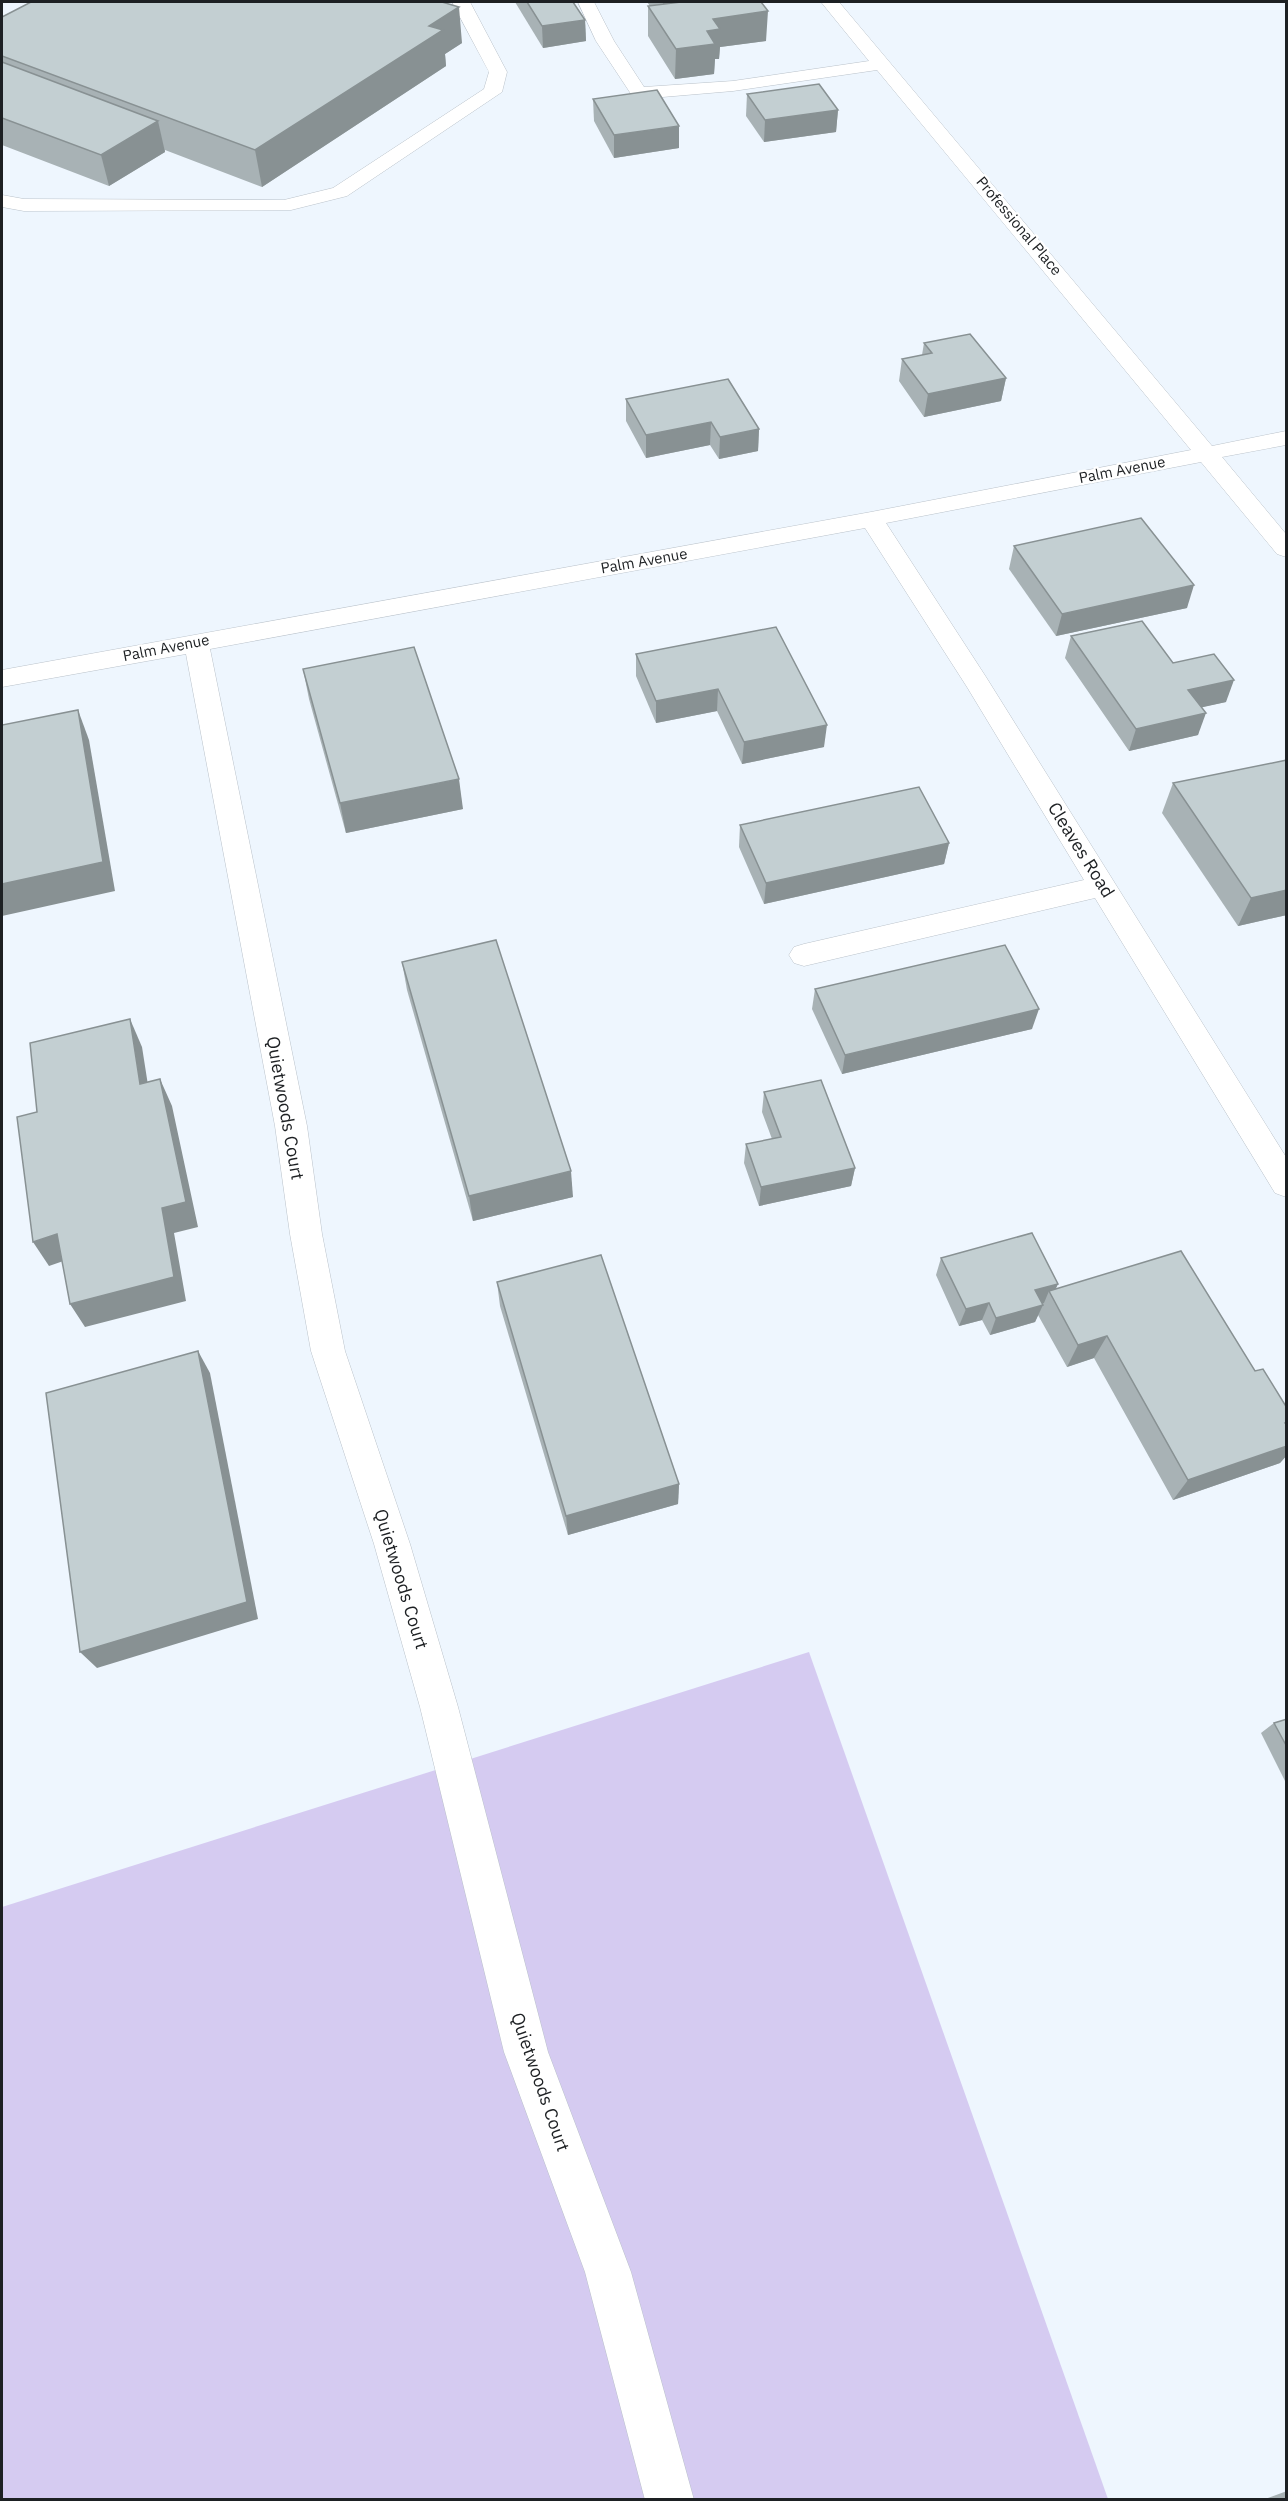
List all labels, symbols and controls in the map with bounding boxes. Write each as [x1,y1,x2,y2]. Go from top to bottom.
street label: Professional Place [972,172,1066,279]
street label: Palm Avenue [1077,452,1167,487]
street label: Palm Avenue [599,544,689,577]
street label: Palm Avenue [121,630,211,665]
street label: Cleaves Road [1043,798,1120,902]
street label: Quietwoods Court [262,1034,309,1182]
street label: Quietwoods Court [369,1506,434,1652]
street label: Quietwoods Court [506,2009,575,2154]

